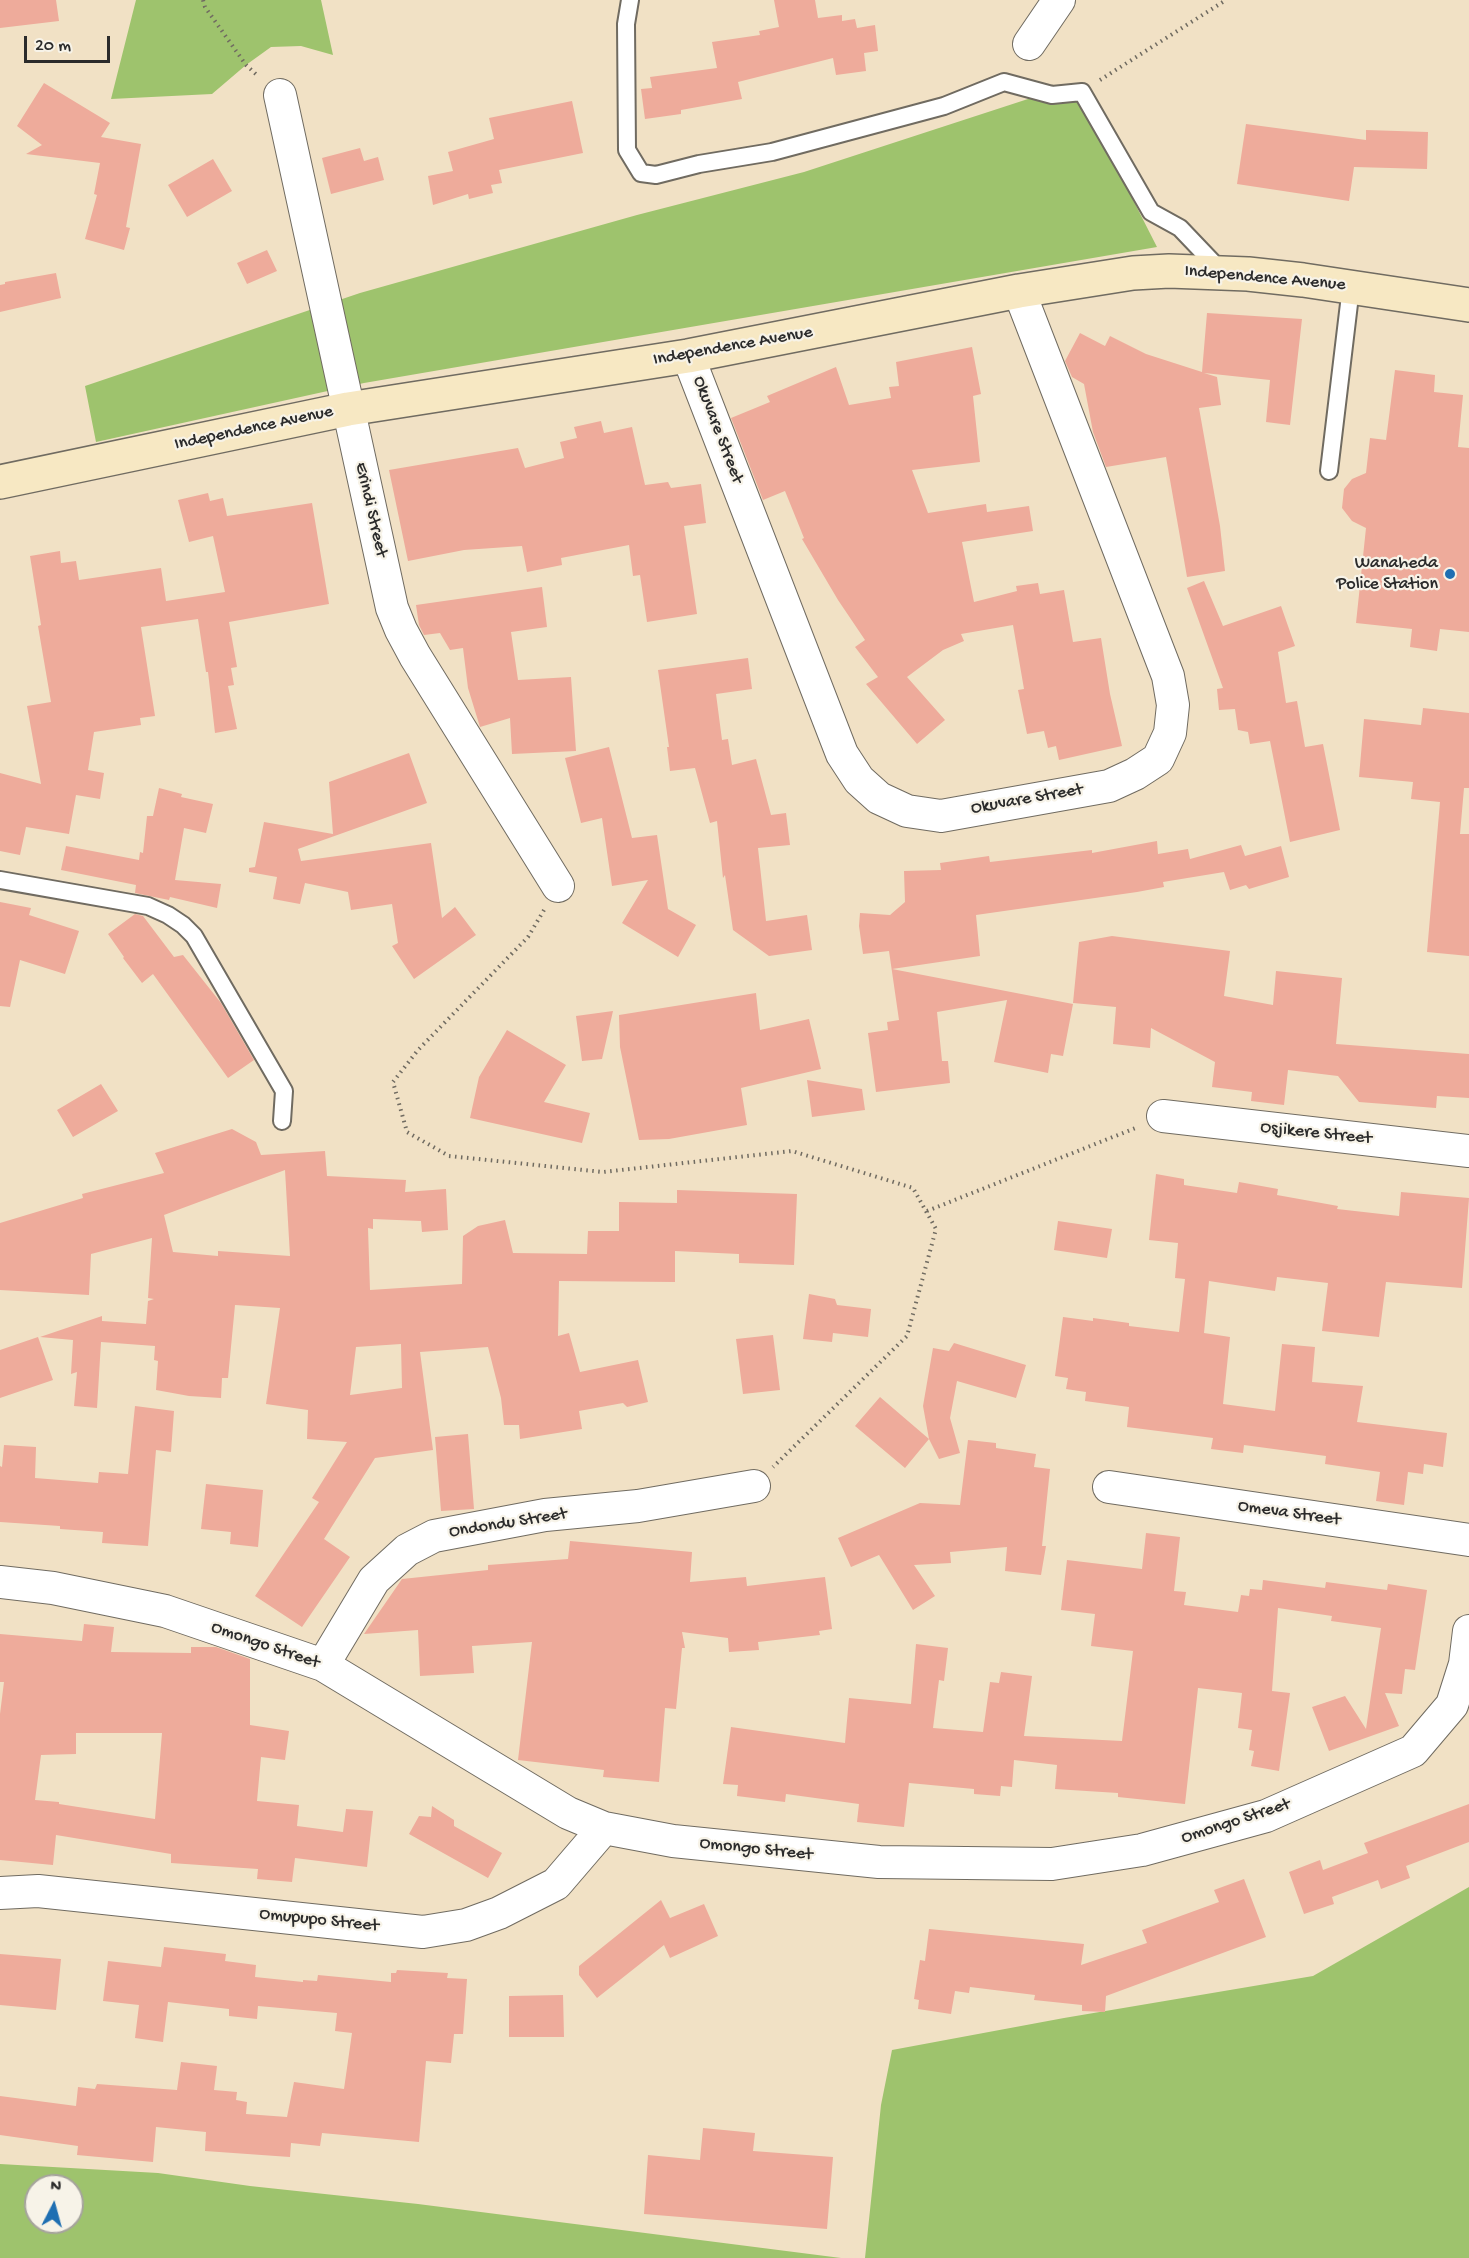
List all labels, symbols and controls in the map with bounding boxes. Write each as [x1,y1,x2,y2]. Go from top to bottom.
scale bar [27,24,112,62]
text: 20 m [35,36,71,57]
street label: Independence Avenue [1184,261,1346,297]
street label: Independence Avenue [652,322,814,372]
street label: Okuvare Street [687,373,747,487]
street label: Independence Avenue [173,402,335,456]
street label: Erindi Street [349,460,391,560]
place label: Wanaheda Police Station [1336,553,1438,596]
marker: Wanaheda Police Station [1443,567,1457,581]
street label: Okuvare Street [969,780,1085,820]
street label: Osjikere Street [1259,1117,1373,1151]
street label: Omeva Street [1236,1496,1342,1532]
street label: Ondondu Street [448,1504,568,1544]
street label: Omongo Street [208,1617,322,1675]
street label: Omongo Street [1179,1794,1293,1850]
street label: Omongo Street [699,1833,813,1867]
street label: Omupupo Street [258,1904,380,1938]
north arrow [24,2174,84,2234]
text: N [50,2178,62,2198]

